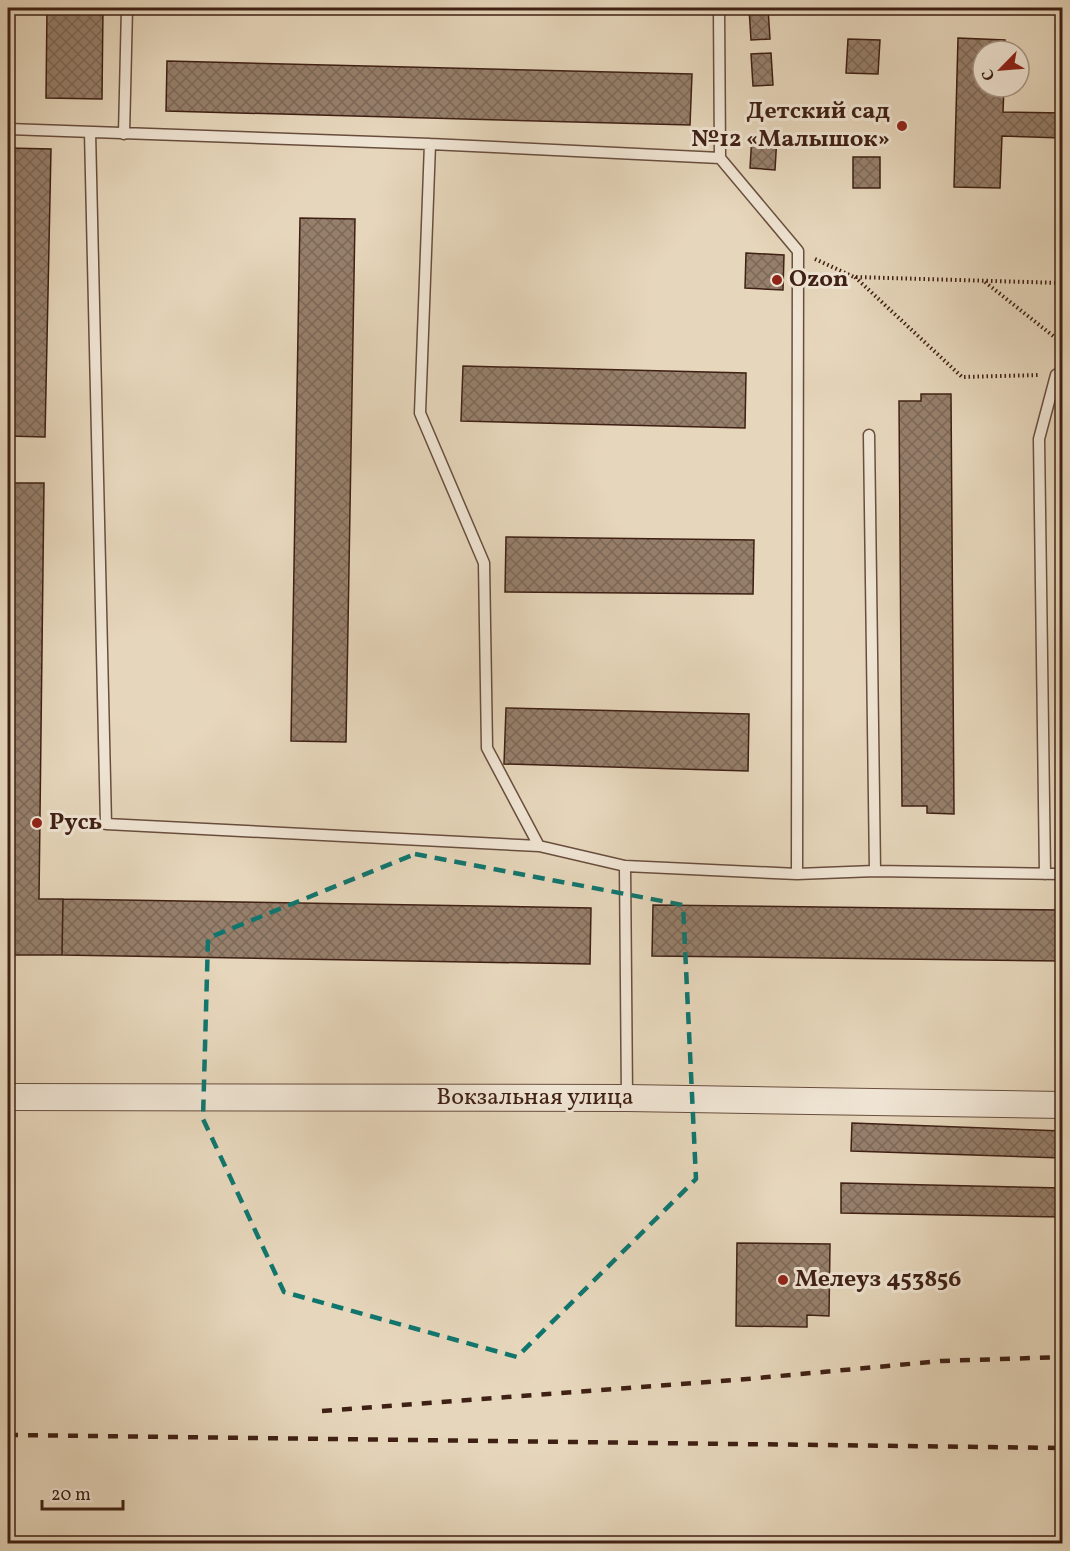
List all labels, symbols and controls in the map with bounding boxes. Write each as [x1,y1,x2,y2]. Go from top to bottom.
north arrow [971,39,1031,99]
text: С [977,65,1001,84]
place label: Детский сад №12 «Малышок» [691,95,890,157]
marker: Детский сад №12 «Малышок» [895,119,909,133]
place label: Ozon [789,263,849,297]
marker: Ozon [770,273,784,287]
place label: Русь [49,806,102,840]
marker: Русь [30,816,44,830]
street label: Вокзальная улица [436,1081,634,1115]
place label: Мелеуз 453856 [795,1263,961,1297]
marker: Мелеуз 453856 [776,1273,790,1287]
scale bar [42,1473,123,1511]
text: 20 m [51,1483,91,1508]

